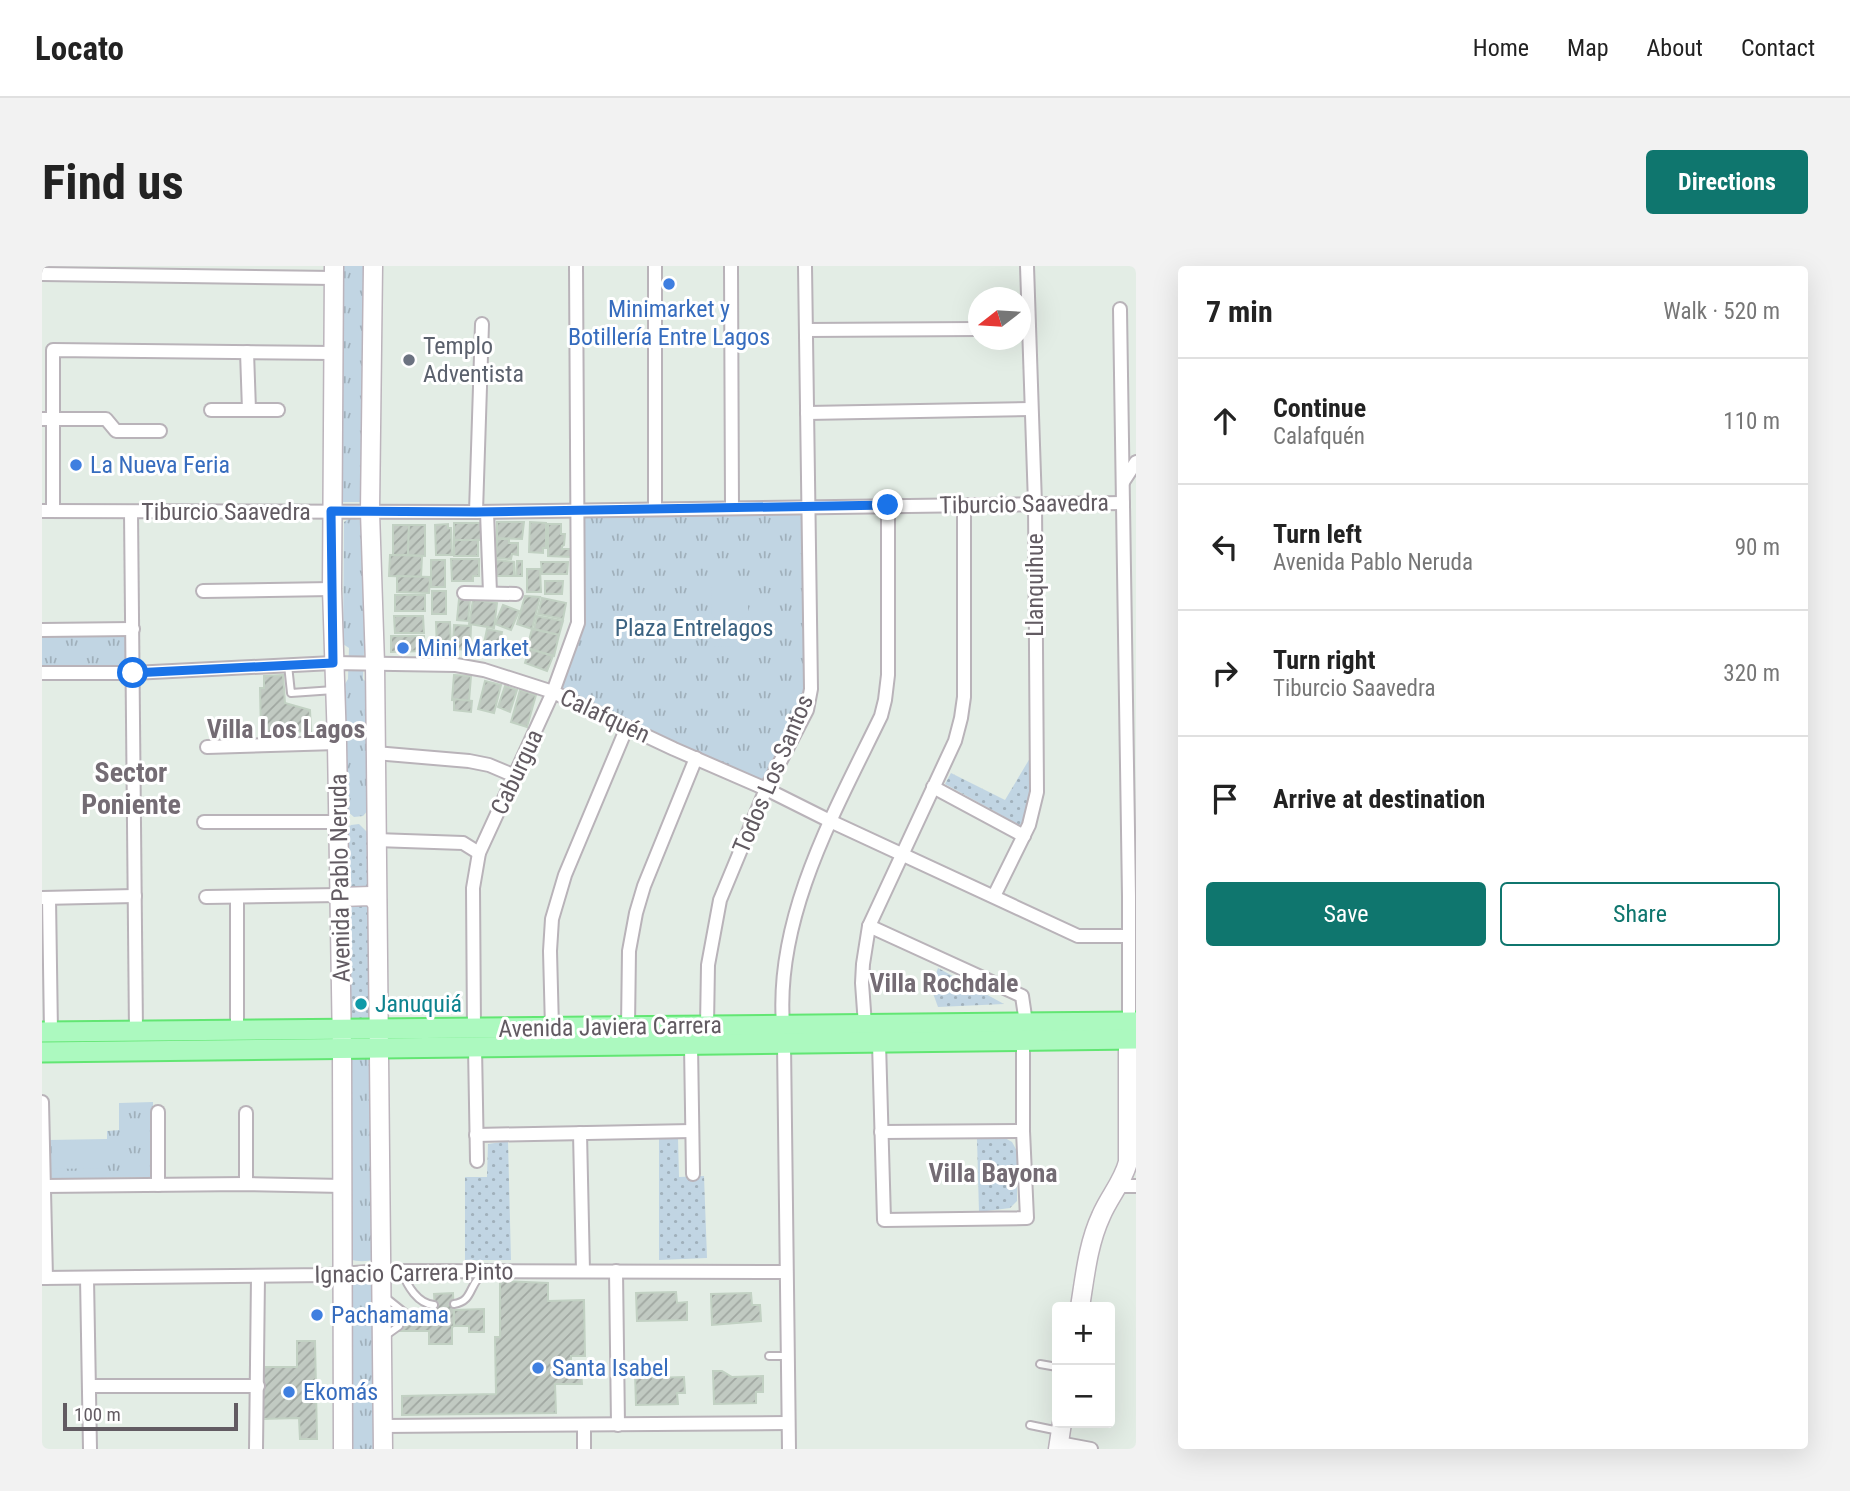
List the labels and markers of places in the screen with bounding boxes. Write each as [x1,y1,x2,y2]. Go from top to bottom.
marker: Minimarket y Botillería Entre Lagos [661,276,677,292]
place label: Minimarket y Botillería Entre Lagos [568,295,770,351]
place label: Templo Adventista [423,332,524,388]
marker: Templo Adventista [401,352,417,368]
place label: La Nueva Feria [90,451,230,479]
marker: La Nueva Feria [68,457,84,473]
place label: Mini Market [417,634,529,662]
marker: Mini Market [395,640,411,656]
place label: Januquiá [375,990,462,1018]
marker: Januquiá [353,996,369,1012]
place label: Pachamama [331,1301,449,1329]
marker: Pachamama [309,1307,325,1323]
place label: Santa Isabel [552,1354,669,1382]
marker: Santa Isabel [530,1360,546,1376]
place label: Ekomás [303,1378,378,1406]
marker: Ekomás [281,1384,297,1400]

